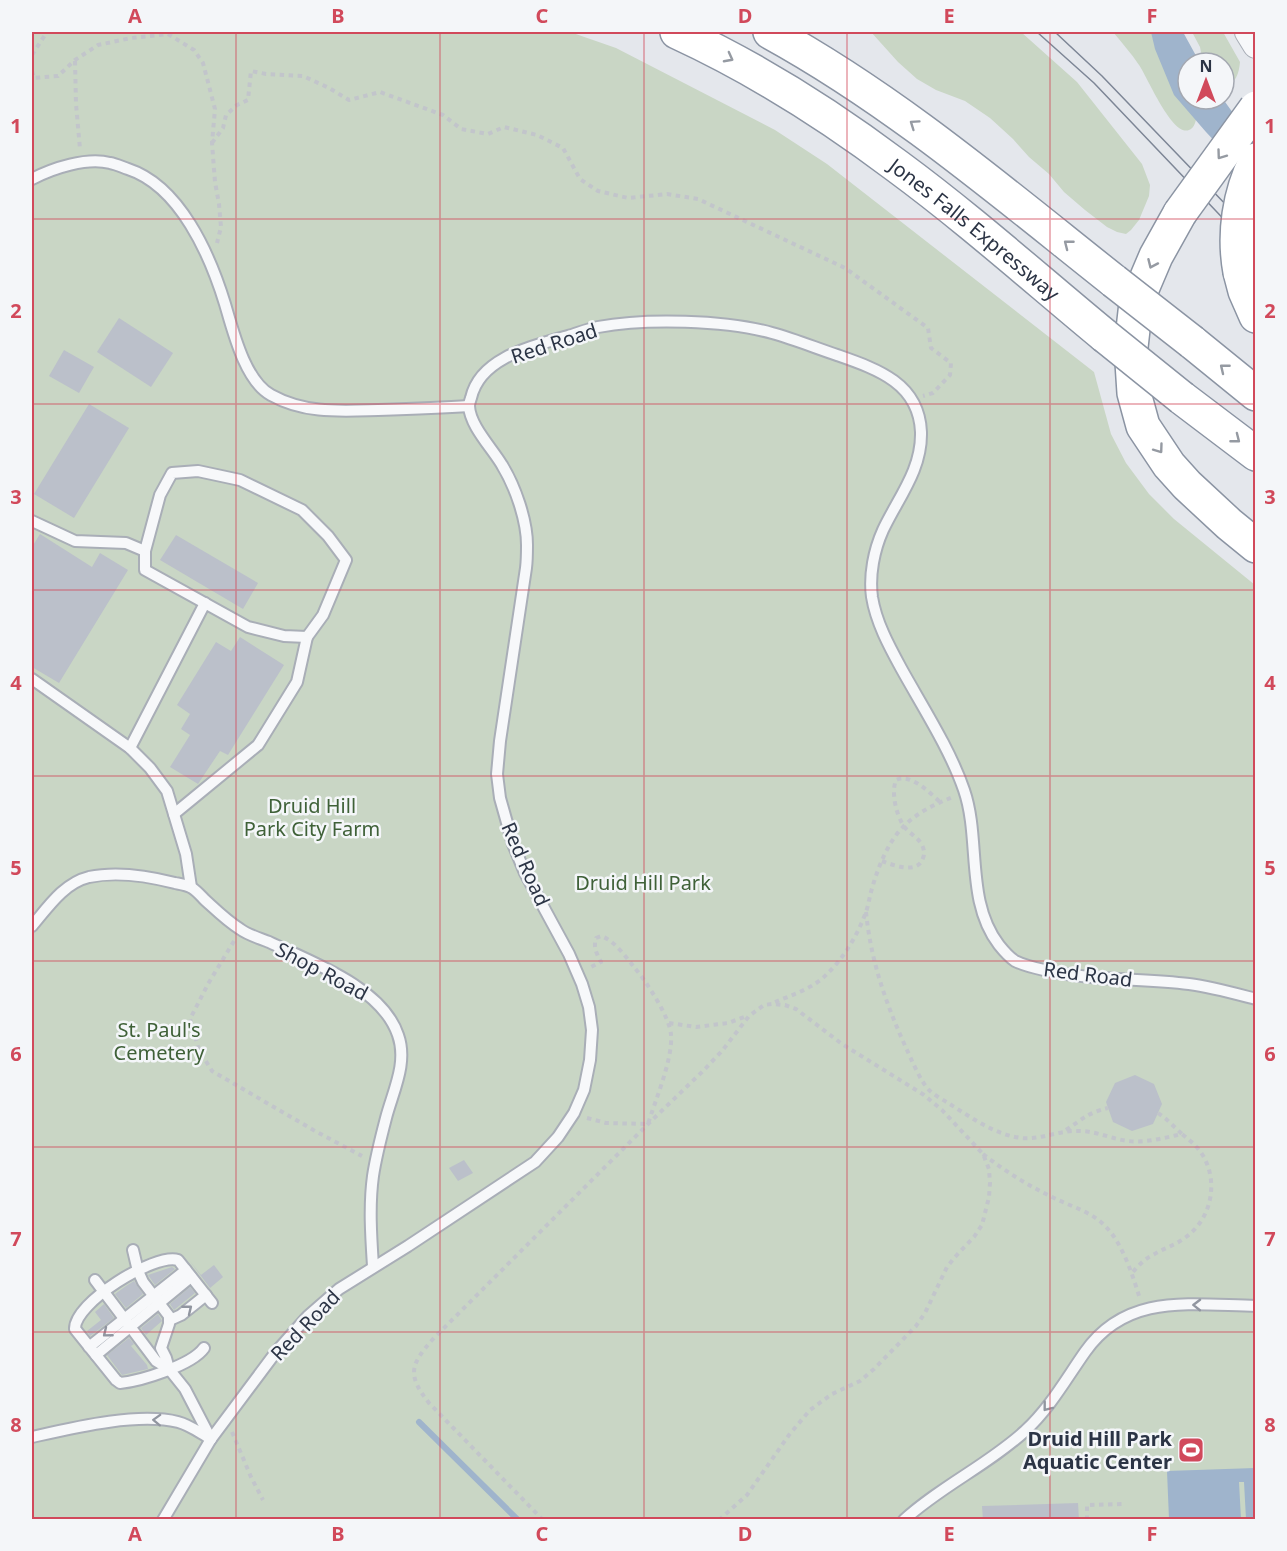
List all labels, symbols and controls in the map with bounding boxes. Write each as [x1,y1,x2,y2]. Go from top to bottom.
text: A [128,2,142,29]
text: B [331,2,345,29]
text: C [536,2,549,29]
text: D [738,2,752,29]
text: E [943,2,955,29]
text: F [1147,2,1157,29]
one-way arrow [723,51,733,62]
north arrow [1176,51,1236,111]
text: N [1199,55,1213,77]
text: 1 [10,112,22,139]
text: 1 [1264,112,1276,139]
one-way arrow [910,120,921,131]
one-way arrow [1218,149,1229,160]
street label: Jones Falls Expressway [882,150,1066,307]
one-way arrow [1064,241,1075,252]
one-way arrow [1148,257,1160,268]
text: 2 [10,297,22,324]
text: 2 [1264,297,1276,324]
street label: Red Road [507,316,601,370]
one-way arrow [1220,364,1231,375]
one-way arrow [1229,432,1240,443]
one-way arrow [1151,443,1162,454]
text: 3 [10,483,22,510]
text: 3 [1264,483,1276,510]
text: 4 [10,669,22,696]
text: 4 [1264,669,1276,696]
park label: Druid Hill Park City Farm [244,792,380,842]
street label: Red Road [496,818,556,910]
text: 5 [10,854,22,881]
text: 5 [1264,854,1276,881]
park label: Druid Hill Park [575,869,711,896]
street label: Shop Road [271,935,373,1007]
street label: Red Road [1042,955,1134,993]
park label: St. Paul's Cemetery [114,1016,205,1066]
text: 6 [10,1040,22,1067]
text: 6 [1264,1040,1276,1067]
text: 7 [10,1225,22,1252]
text: 7 [1264,1225,1276,1252]
street label: Red Road [264,1284,346,1366]
one-way arrow [1193,1298,1202,1311]
one-way arrow [182,1305,193,1316]
one-way arrow [103,1325,114,1336]
one-way arrow [1044,1400,1055,1411]
text: 8 [10,1411,22,1438]
text: 8 [1264,1411,1276,1438]
one-way arrow [153,1414,162,1426]
place label: Druid Hill Park Aquatic Center [1023,1425,1173,1475]
sports icon: Druid Hill Park Aquatic Center [1176,1435,1206,1465]
text: A [128,1520,142,1547]
text: B [331,1520,345,1547]
text: C [536,1520,549,1547]
text: D [738,1520,752,1547]
text: E [943,1520,955,1547]
text: F [1147,1520,1157,1547]

